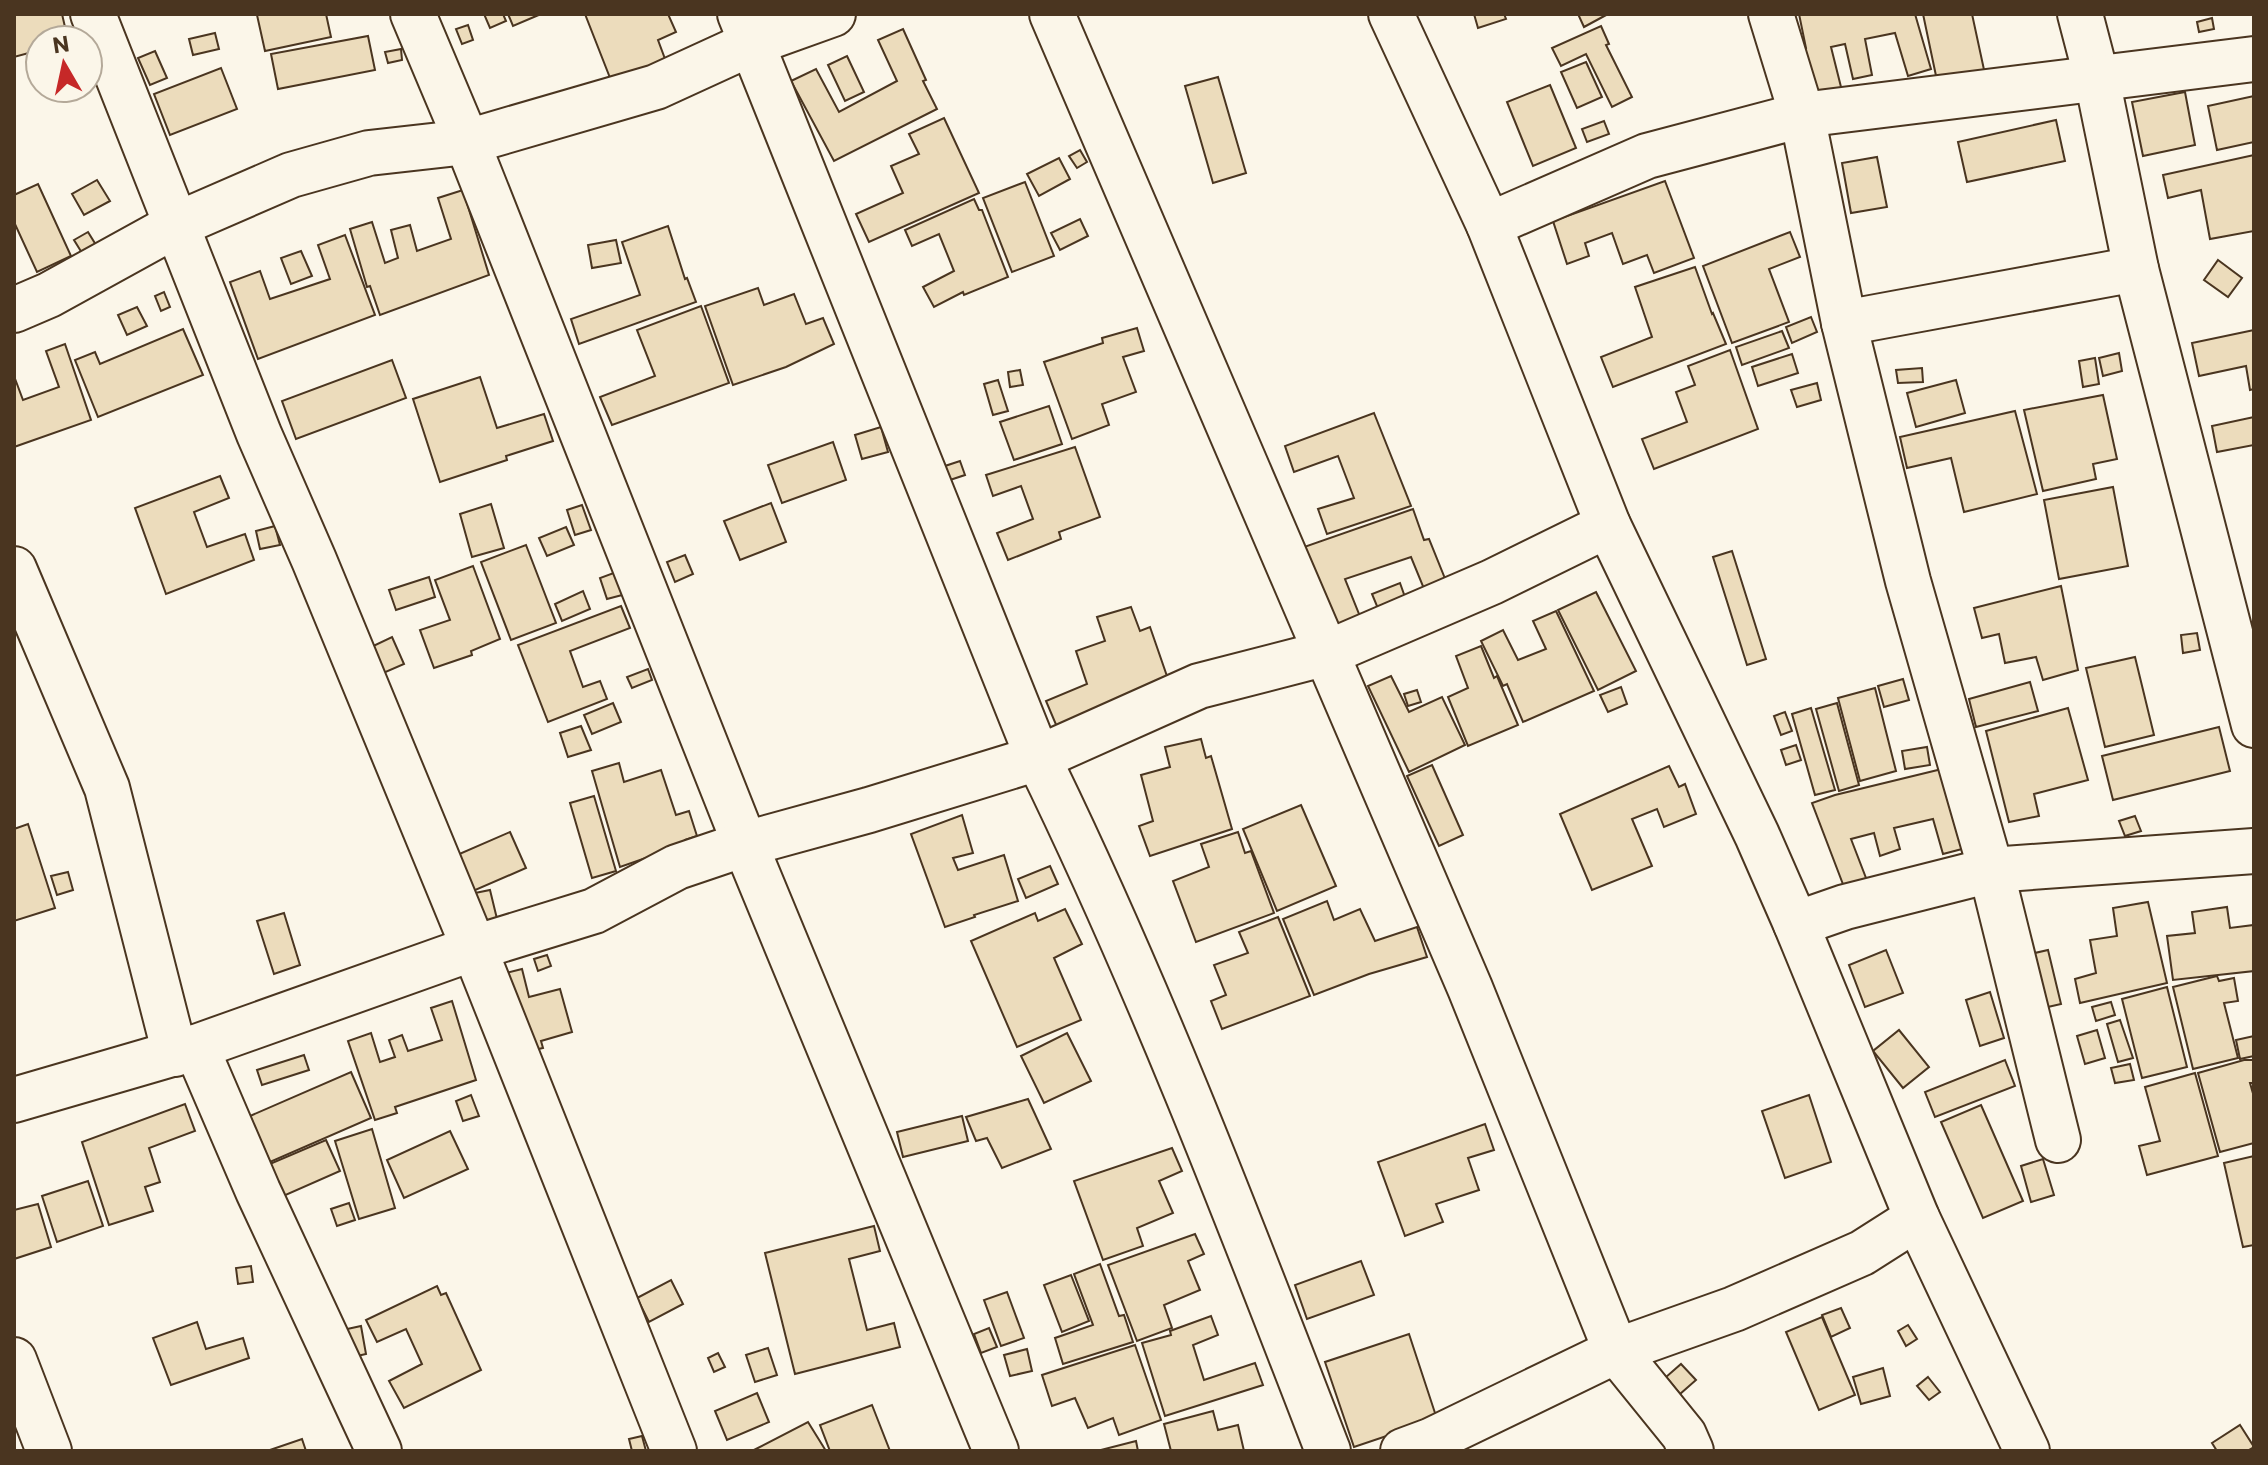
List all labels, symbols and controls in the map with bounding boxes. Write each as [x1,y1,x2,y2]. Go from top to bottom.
north arrow [24,24,104,104]
text: N [51,29,71,58]

